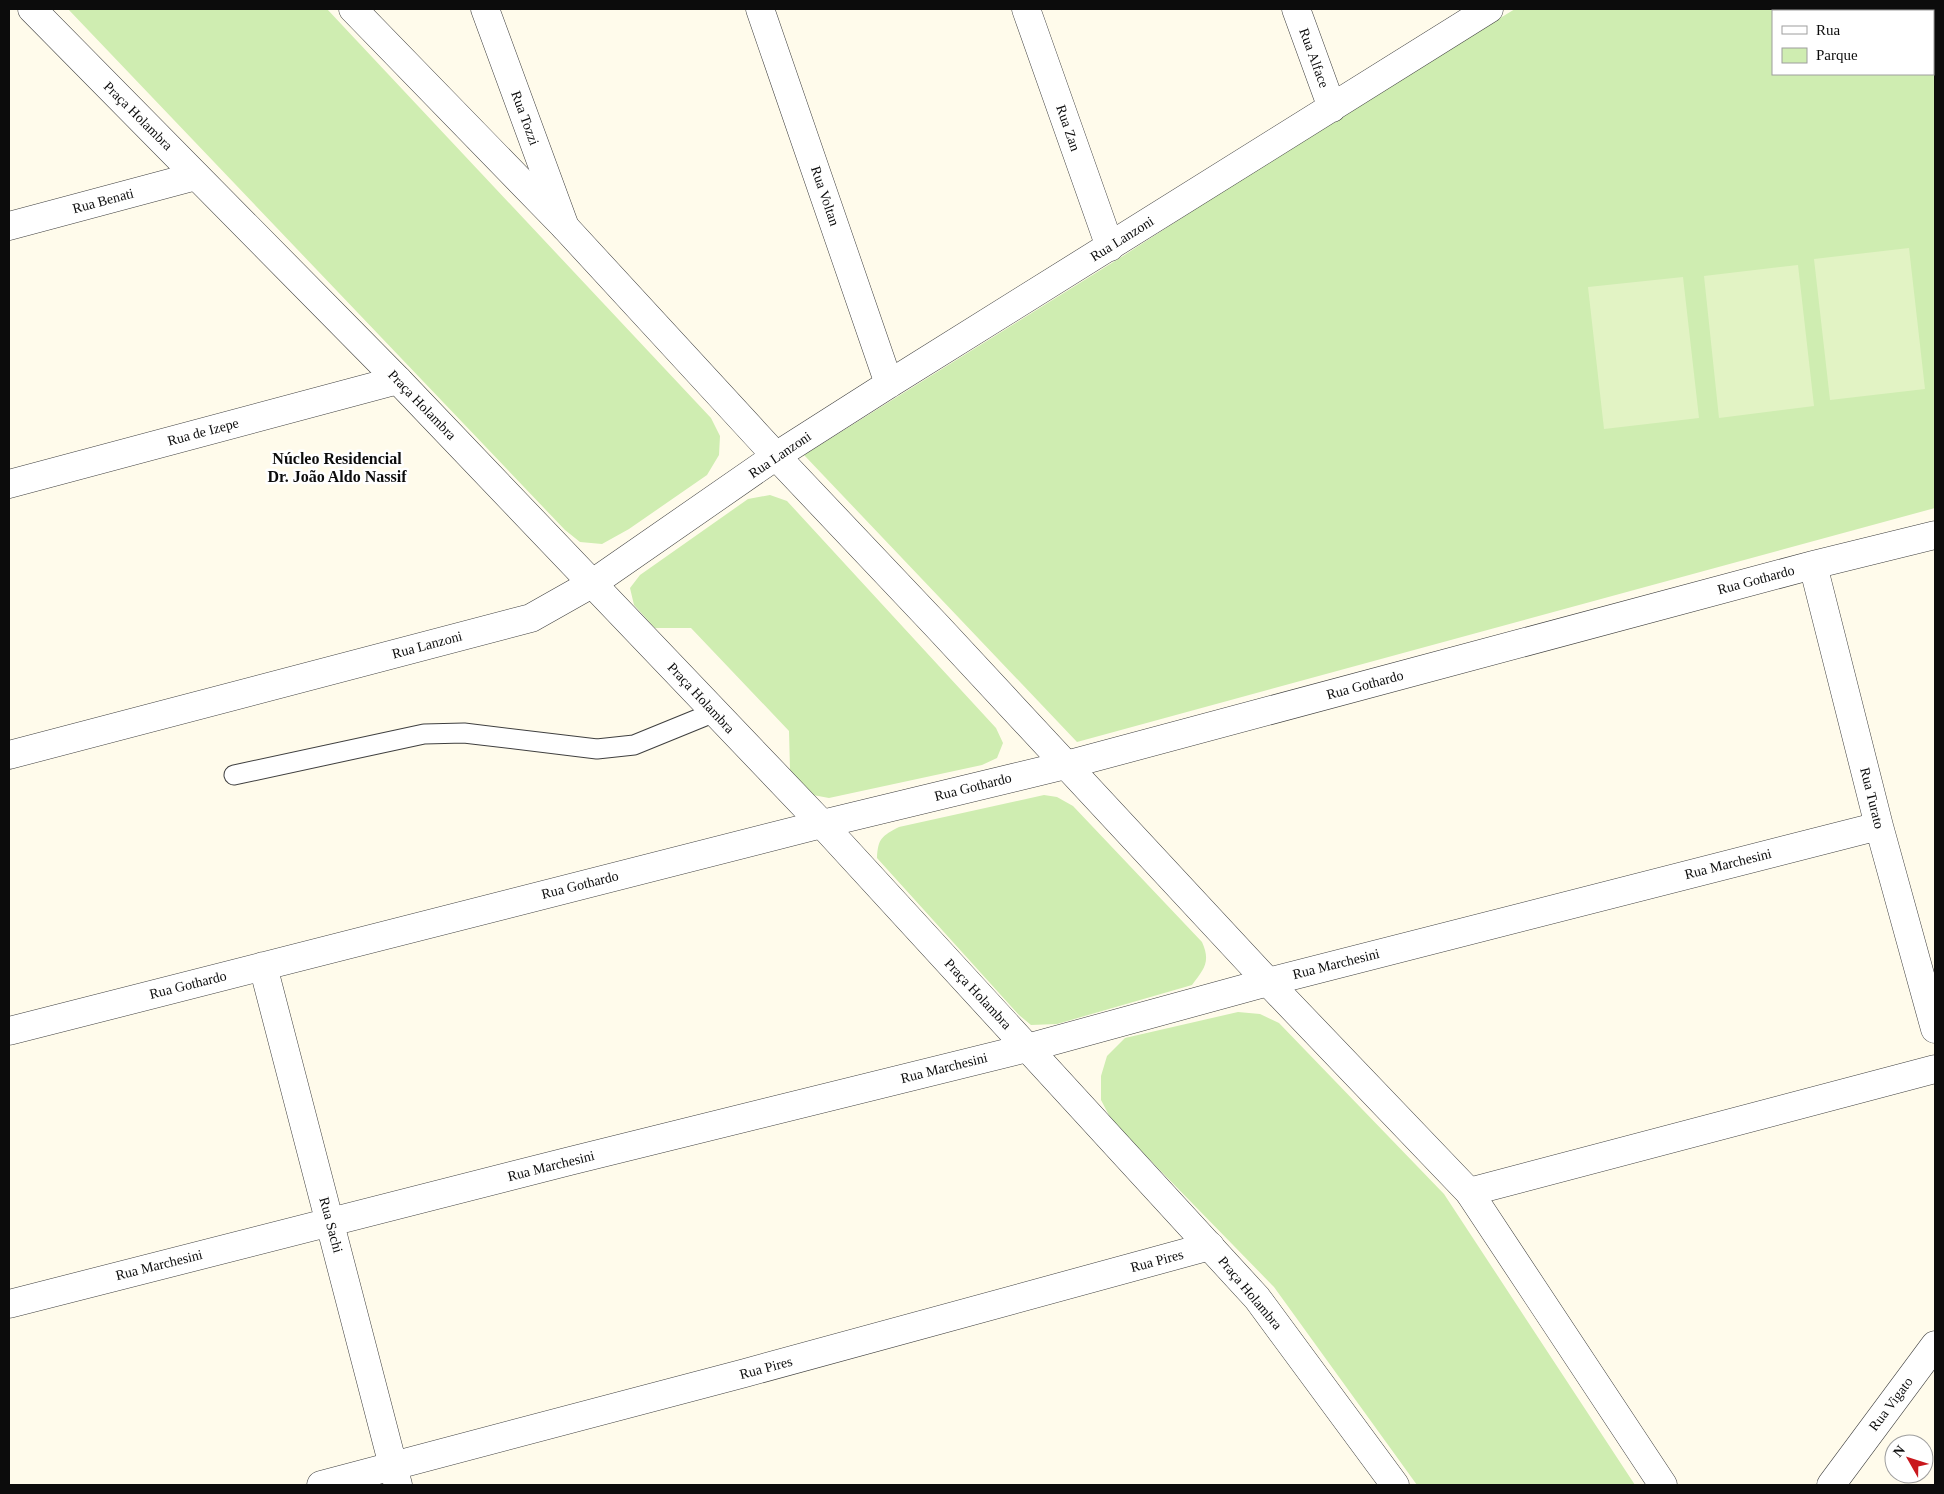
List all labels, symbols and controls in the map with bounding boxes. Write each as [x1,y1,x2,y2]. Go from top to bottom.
legend [1772,10,1934,75]
text: Rua [1816,22,1841,38]
street label: Rua Alface [1296,26,1332,90]
text: Parque [1816,47,1858,63]
street label: Praça Holambra [101,79,176,154]
street label: Rua Tozzi [508,89,542,147]
street label: Rua Zan [1053,103,1083,153]
street label: Rua Voltan [808,164,842,228]
street label: Rua Benati [71,186,135,216]
street label: Rua Lanzoni [1088,214,1157,264]
street label: Praça Holambra [385,367,459,443]
street label: Rua de Izepe [166,415,240,449]
street label: Rua Lanzoni [746,429,814,481]
district label: Núcleo Residencial Dr. João Aldo Nassif [268,450,407,485]
street label: Rua Gothardo [1716,563,1796,597]
street label: Rua Lanzoni [390,628,464,662]
street label: Praça Holambra [665,660,738,737]
street label: Rua Gothardo [1325,668,1405,702]
street label: Rua Turato [1857,766,1887,830]
street label: Rua Gothardo [933,770,1013,804]
street label: Rua Marchesini [1683,846,1773,882]
street label: Rua Gothardo [540,868,620,902]
street label: Rua Marchesini [1291,946,1381,982]
street label: Praça Holambra [942,956,1015,1033]
street label: Rua Gothardo [148,968,228,1002]
street label: Rua Marchesini [899,1050,989,1086]
street label: Rua Marchesini [506,1148,596,1184]
street label: Rua Sachi [316,1195,346,1255]
street label: Rua Marchesini [114,1247,204,1283]
street label: Rua Pires [1129,1247,1185,1275]
street label: Praça Holambra [1215,1253,1285,1333]
street label: Rua Pires [738,1354,794,1382]
street label: Rua Vigato [1866,1374,1916,1434]
north arrow [1884,1434,1934,1484]
text: N [1890,1442,1908,1460]

